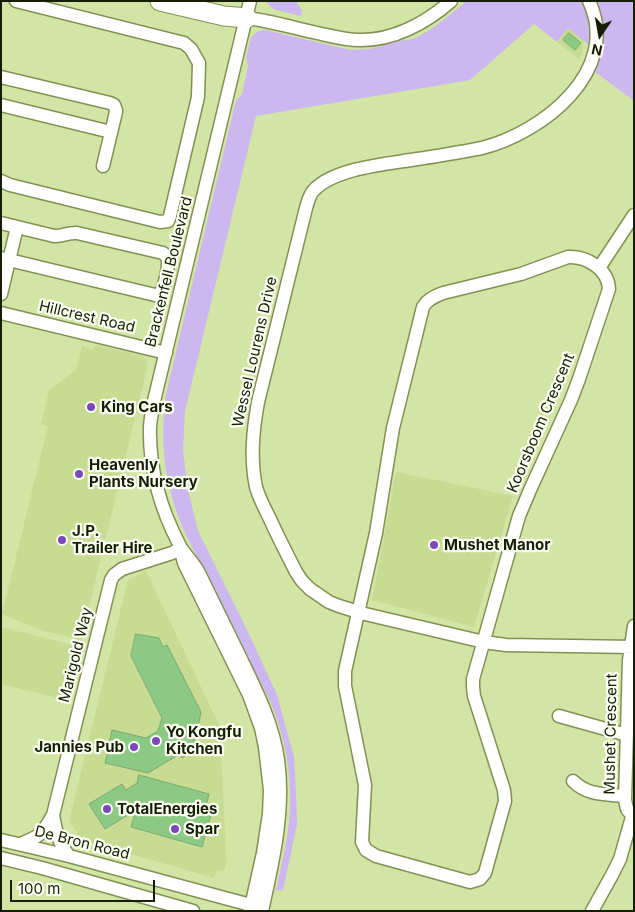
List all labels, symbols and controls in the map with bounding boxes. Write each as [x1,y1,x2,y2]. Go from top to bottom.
north arrow [575,10,625,60]
text: N [590,41,604,60]
street label: Brackenfell Boulevard [142,195,196,349]
street label: Wessel Lourens Drive [229,275,281,429]
street label: Hillcrest Road [37,297,137,337]
street label: Koorsboom Crescent [503,351,579,495]
place label: King Cars [101,398,173,416]
marker: King Cars [85,401,97,413]
place label: Heavenly Plants Nursery [89,456,198,491]
marker: Heavenly Plants Nursery [73,468,85,480]
place label: J.P. Trailer Hire [72,522,152,557]
marker: J.P. Trailer Hire [56,534,68,546]
place label: Mushet Manor [444,536,550,554]
marker: Mushet Manor [428,539,440,551]
street label: Marigold Way [55,606,97,704]
street label: Mushet Crescent [601,673,621,795]
place label: Yo Kongfu Kitchen [166,723,242,758]
marker: Yo Kongfu Kitchen [150,735,162,747]
place label: Jannies Pub [34,738,124,756]
marker: Jannies Pub [128,741,140,753]
place label: TotalEnergies [117,800,217,818]
marker: TotalEnergies [101,803,113,815]
place label: Spar [185,820,219,838]
street label: De Bron Road [33,823,131,863]
marker: Spar [169,823,181,835]
scale bar [12,870,158,902]
text: 100 m [18,879,60,898]

